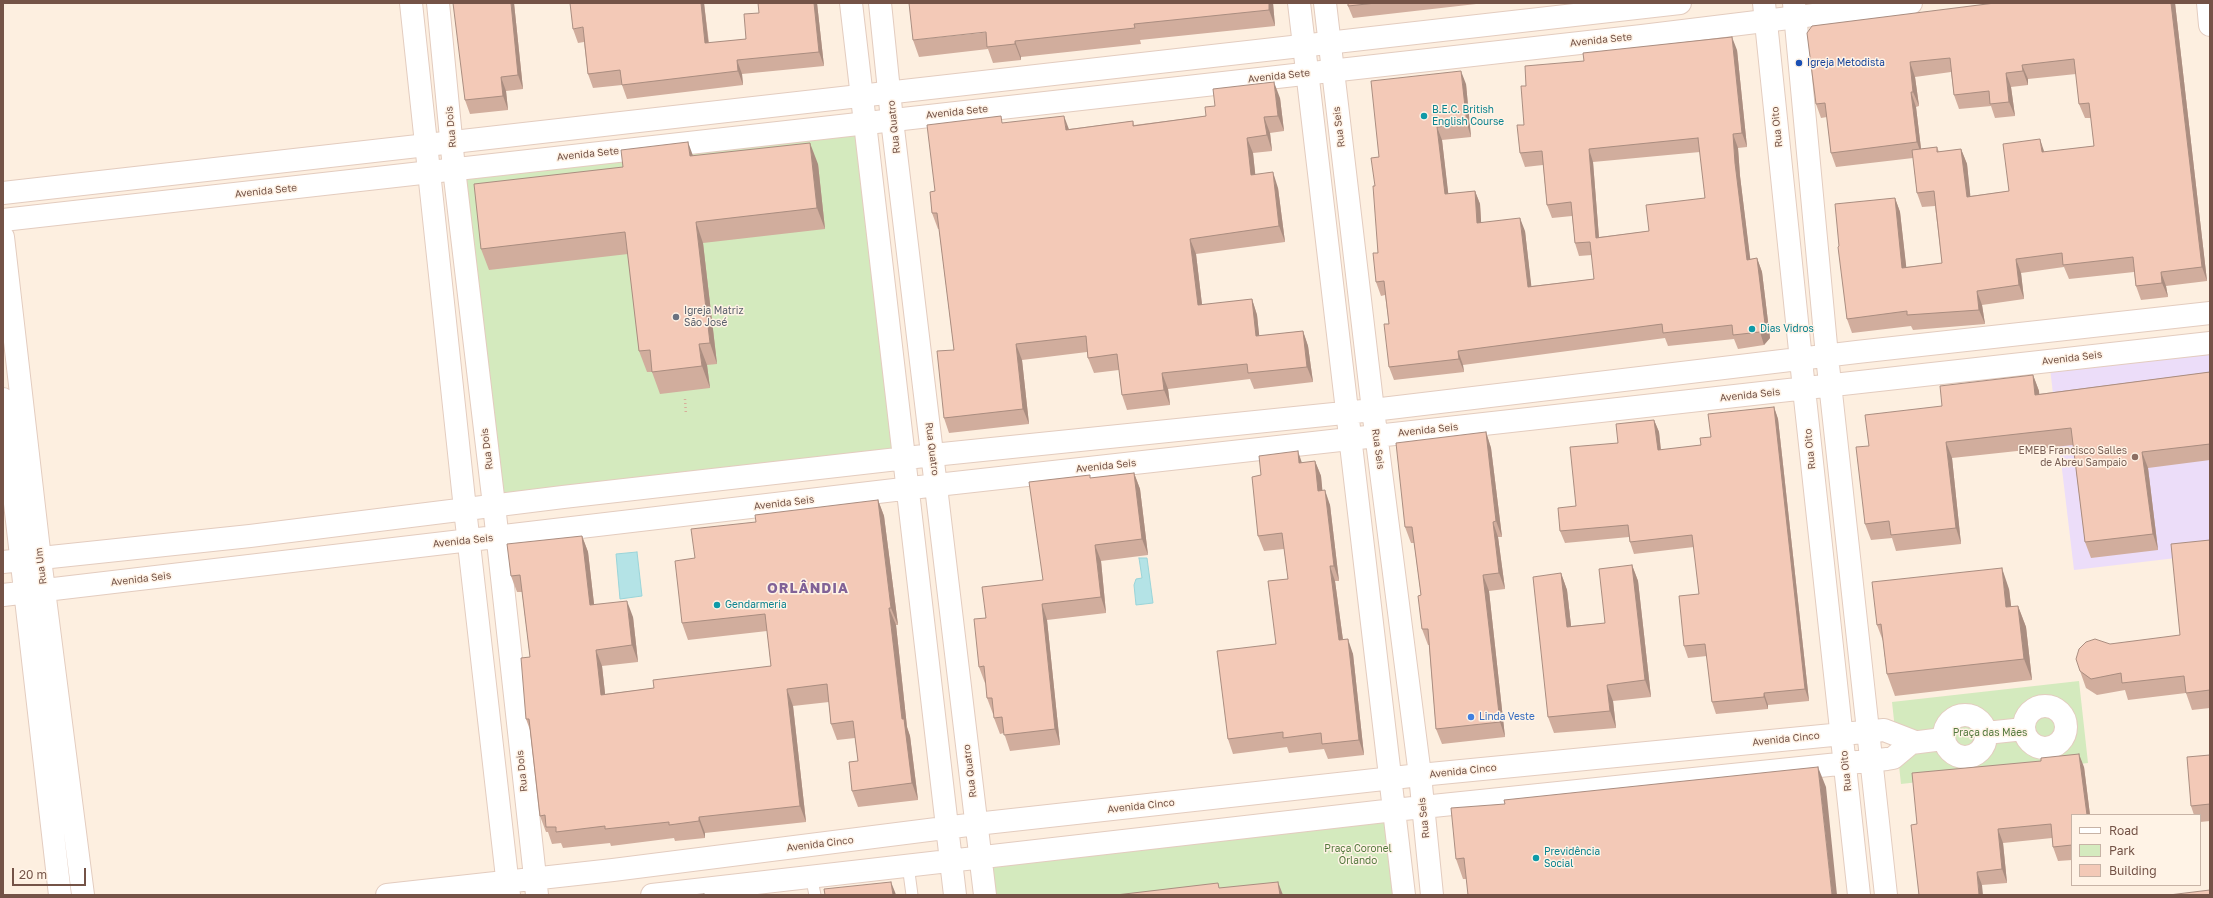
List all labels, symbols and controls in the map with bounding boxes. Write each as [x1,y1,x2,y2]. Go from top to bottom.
street label: Avenida Sete [1569,31,1633,49]
place label: Igreja Metodista [1807,57,1885,69]
marker: Igreja Metodista [1794,58,1804,68]
street label: Avenida Sete [1247,67,1311,85]
street label: Rua Quatro [885,100,903,154]
street label: Avenida Sete [925,103,989,121]
place label: B.E.C. British English Course [1432,104,1504,128]
street label: Rua Dois [443,106,459,148]
street label: Rua Seis [1331,106,1347,148]
street label: Rua Oito [1769,106,1785,148]
marker: B.E.C. British English Course [1419,111,1429,121]
street label: Avenida Sete [556,145,620,163]
street label: Avenida Sete [234,182,298,200]
place label: Igreja Matriz São José [684,305,744,328]
marker: Igreja Matriz São José [671,312,681,322]
place label: Dias Vidros [1760,323,1814,335]
marker: Dias Vidros [1747,324,1757,334]
street label: Avenida Seis [2041,348,2103,368]
street label: Avenida Seis [1719,386,1781,404]
street label: Avenida Seis [1397,421,1459,439]
street label: Rua Quatro [923,422,941,476]
street label: Rua Dois [478,428,496,470]
street label: Rua Seis [1369,428,1387,470]
street label: Rua Oito [1802,428,1818,470]
place label: EMEB Francisco Salles de Abreu Sampaio [2019,445,2127,468]
marker: EMEB Francisco Salles de Abreu Sampaio [2130,452,2140,462]
street label: Avenida Seis [1075,457,1137,475]
street label: Avenida Seis [753,493,815,513]
street label: Avenida Seis [432,532,494,550]
street label: Rua Um [33,547,49,585]
street label: Avenida Seis [110,569,172,589]
district label: ORLÂNDIA [767,581,849,597]
place label: Gendarmeria [725,599,787,611]
marker: Gendarmeria [712,600,722,610]
place label: Linda Veste [1479,711,1535,723]
marker: Linda Veste [1466,712,1476,722]
park label: Praça das Mães [1953,727,2027,739]
street label: Avenida Cinco [1752,730,1820,748]
street label: Rua Quatro [961,744,979,798]
street label: Rua Dois [514,750,530,792]
street label: Rua Oito [1838,750,1854,792]
street label: Avenida Cinco [1429,762,1497,780]
street label: Avenida Cinco [1107,797,1175,815]
street label: Rua Seis [1416,797,1432,839]
legend [2071,814,2201,886]
text: Road [2109,823,2138,838]
street label: Avenida Cinco [786,834,854,854]
park label: Praça Coronel Orlando [1324,843,1392,866]
text: Park [2109,843,2135,858]
place label: Previdência Social [1544,846,1600,870]
marker: Previdência Social [1531,853,1541,863]
scale bar [14,860,88,886]
text: Building [2109,863,2157,878]
text: 20 m [19,867,47,882]

